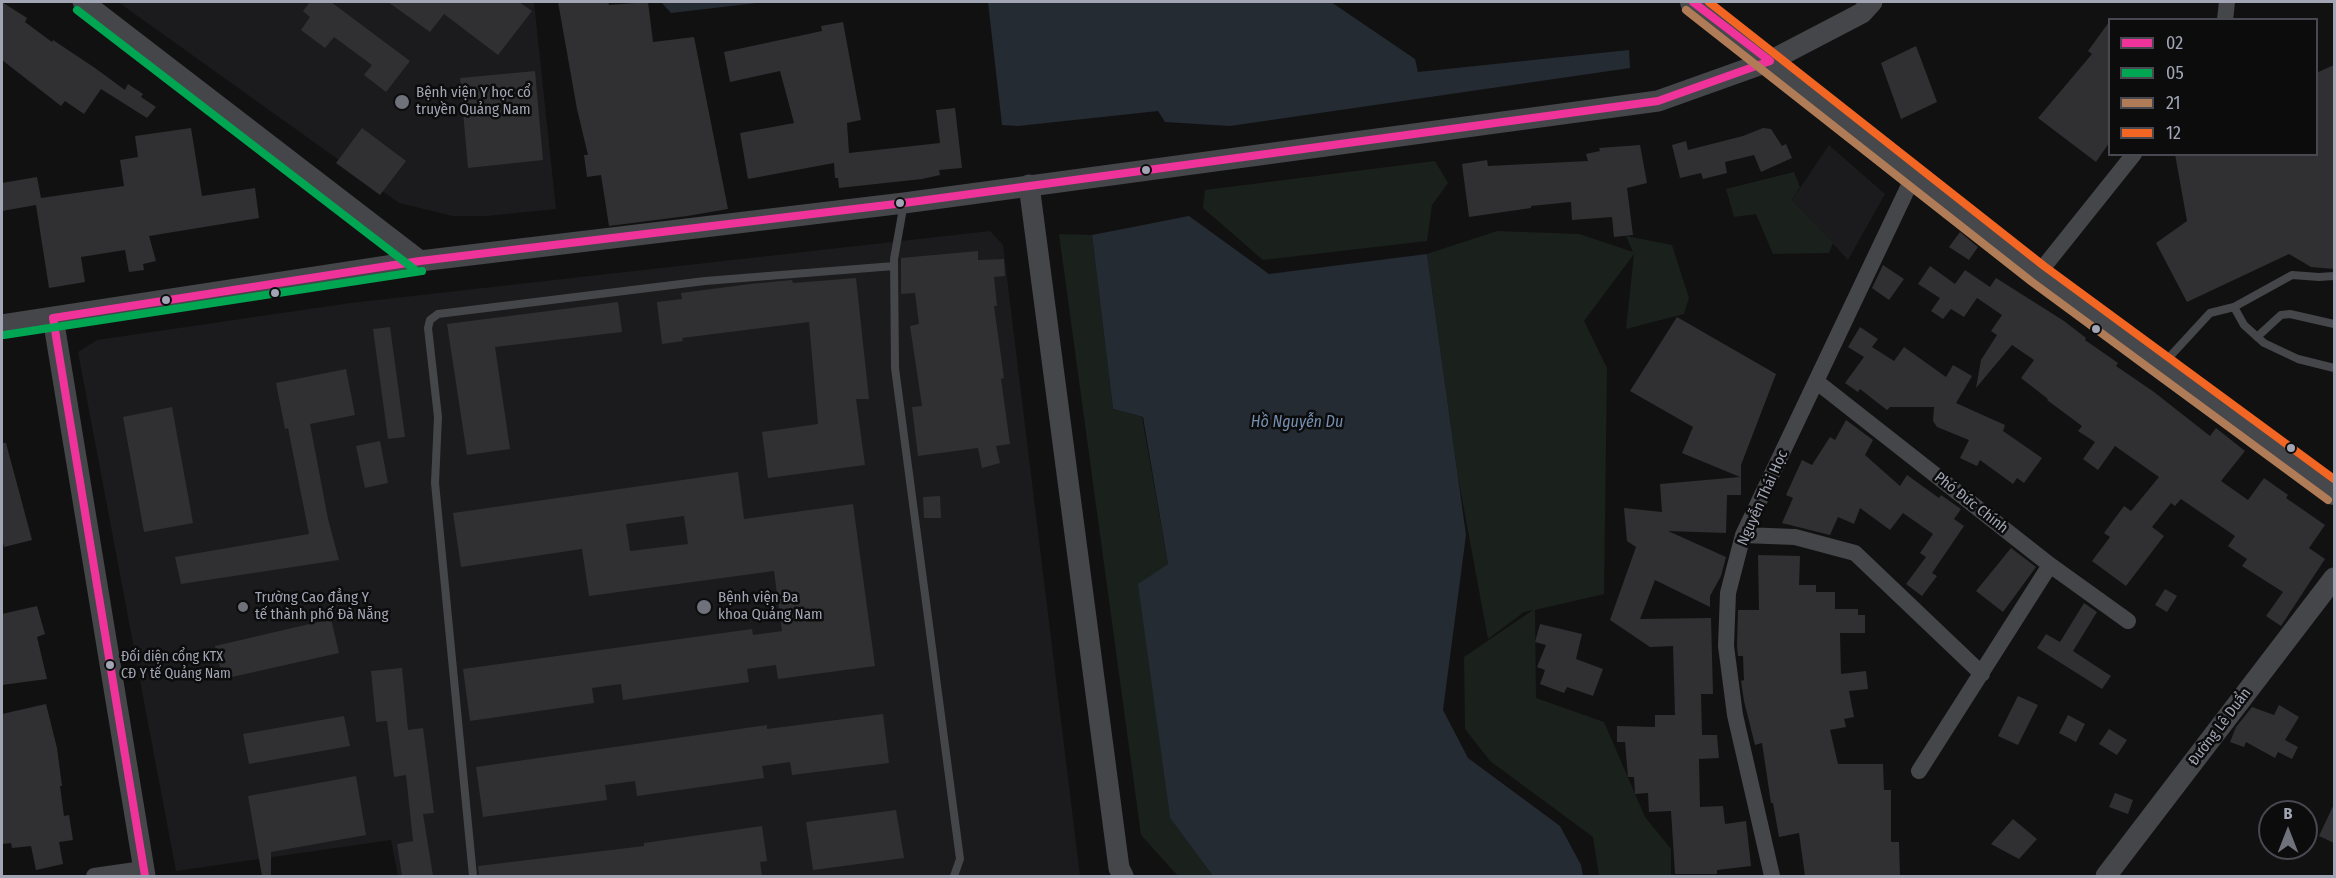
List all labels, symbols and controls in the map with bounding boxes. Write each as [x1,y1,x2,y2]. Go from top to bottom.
legend [2108,18,2318,156]
text: 02 [2166,32,2183,54]
text: 05 [2166,62,2184,84]
place label: Bệnh viện Y học cổ truyền Quảng Nam [416,84,531,119]
text: 21 [2166,92,2181,114]
marker: Bệnh viện Y học cổ truyền Quảng Nam [393,93,411,111]
text: 12 [2166,122,2181,144]
unlabelled marker [1140,164,1152,176]
unlabelled marker [894,197,906,209]
unlabelled marker [269,287,281,299]
unlabelled marker [160,294,172,306]
unlabelled marker [2090,323,2102,335]
water label: Hồ Nguyễn Du [1251,413,1343,433]
unlabelled marker [2285,442,2297,454]
street label: Nguyễn Thái Học [1734,448,1792,548]
street label: Phó Đức Chính [1931,469,2011,537]
place label: Trường Cao đẳng Y tế thành phố Đà Nẵng [255,589,388,624]
place label: Bệnh viện Đa khoa Quảng Nam [718,589,823,624]
marker: Bệnh viện Đa khoa Quảng Nam [695,598,713,616]
marker: Trường Cao đẳng Y tế thành phố Đà Nẵng [236,600,250,614]
place label: Đối diện cổng KTX CĐ Y tế Quảng Nam [121,649,231,682]
marker: Đối diện cổng KTX CĐ Y tế Quảng Nam [104,659,116,671]
street label: Đường Lê Duẩn [2185,685,2255,769]
north arrow [2258,800,2318,860]
text: B [2284,804,2292,823]

